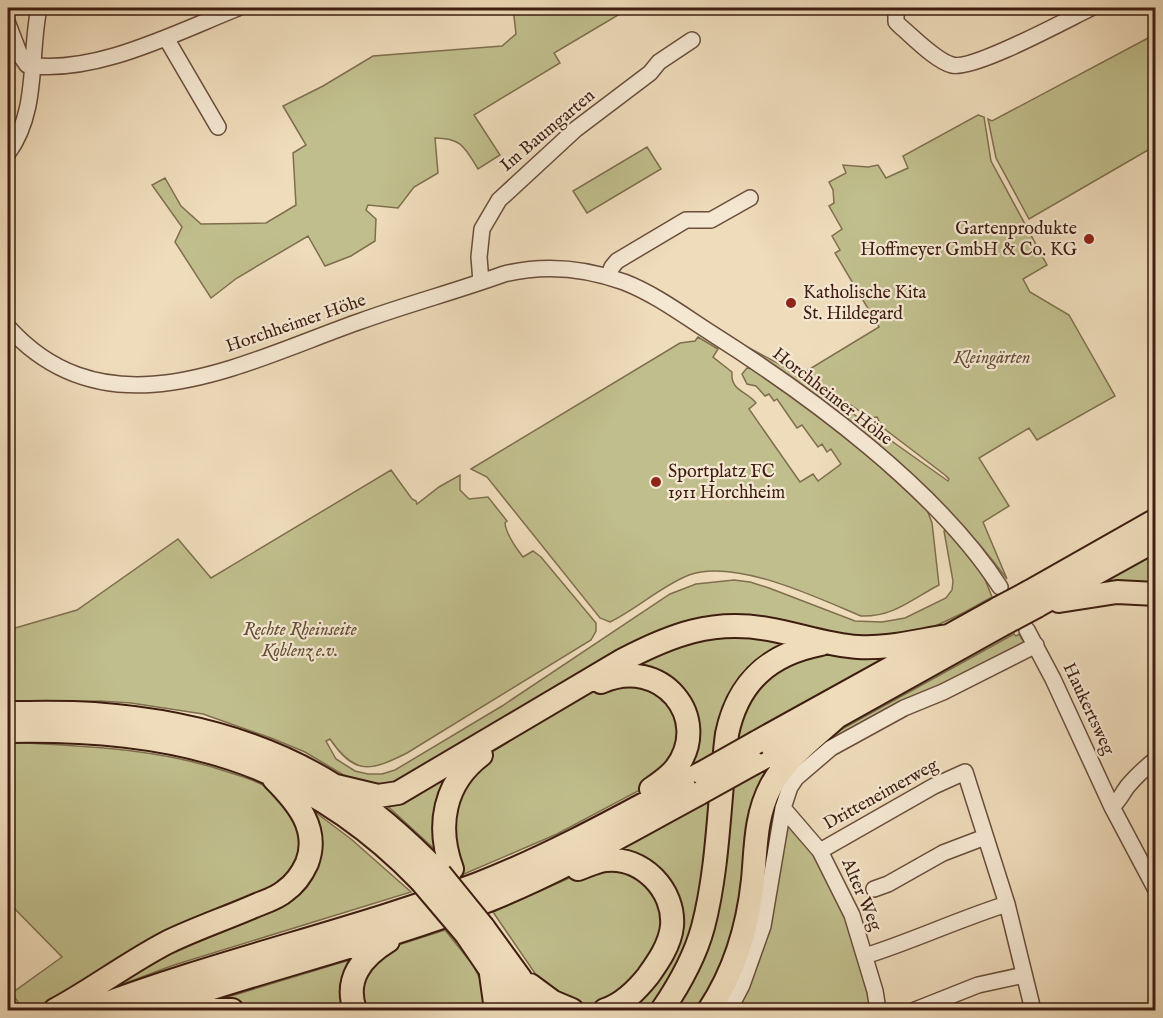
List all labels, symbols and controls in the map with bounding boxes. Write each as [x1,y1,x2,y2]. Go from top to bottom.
street label: Im Baumgarten [496,84,600,177]
place label: Gartenprodukte Hoffmeyer GmbH & Co. KG [860,218,1078,262]
marker: Gartenprodukte Hoffmeyer GmbH & Co. KG [1082,232,1096,246]
place label: Katholische Kita St. Hildegard [803,282,927,326]
street label: Horchheimer Höhe [223,289,369,359]
marker: Katholische Kita St. Hildegard [784,296,798,310]
street label: Horchheimer Höhe [767,343,897,451]
park label: Kleingärten [953,347,1030,370]
place label: Sportplatz FC 1911 Horchheim [668,461,785,505]
marker: Sportplatz FC 1911 Horchheim [649,475,663,489]
park label: Rechte Rheinseite Koblenz e.v. [243,619,357,663]
street label: Haukertsweg [1057,659,1119,759]
street label: Dritteneimerweg [820,754,943,836]
street label: Alter Weg [835,854,887,935]

